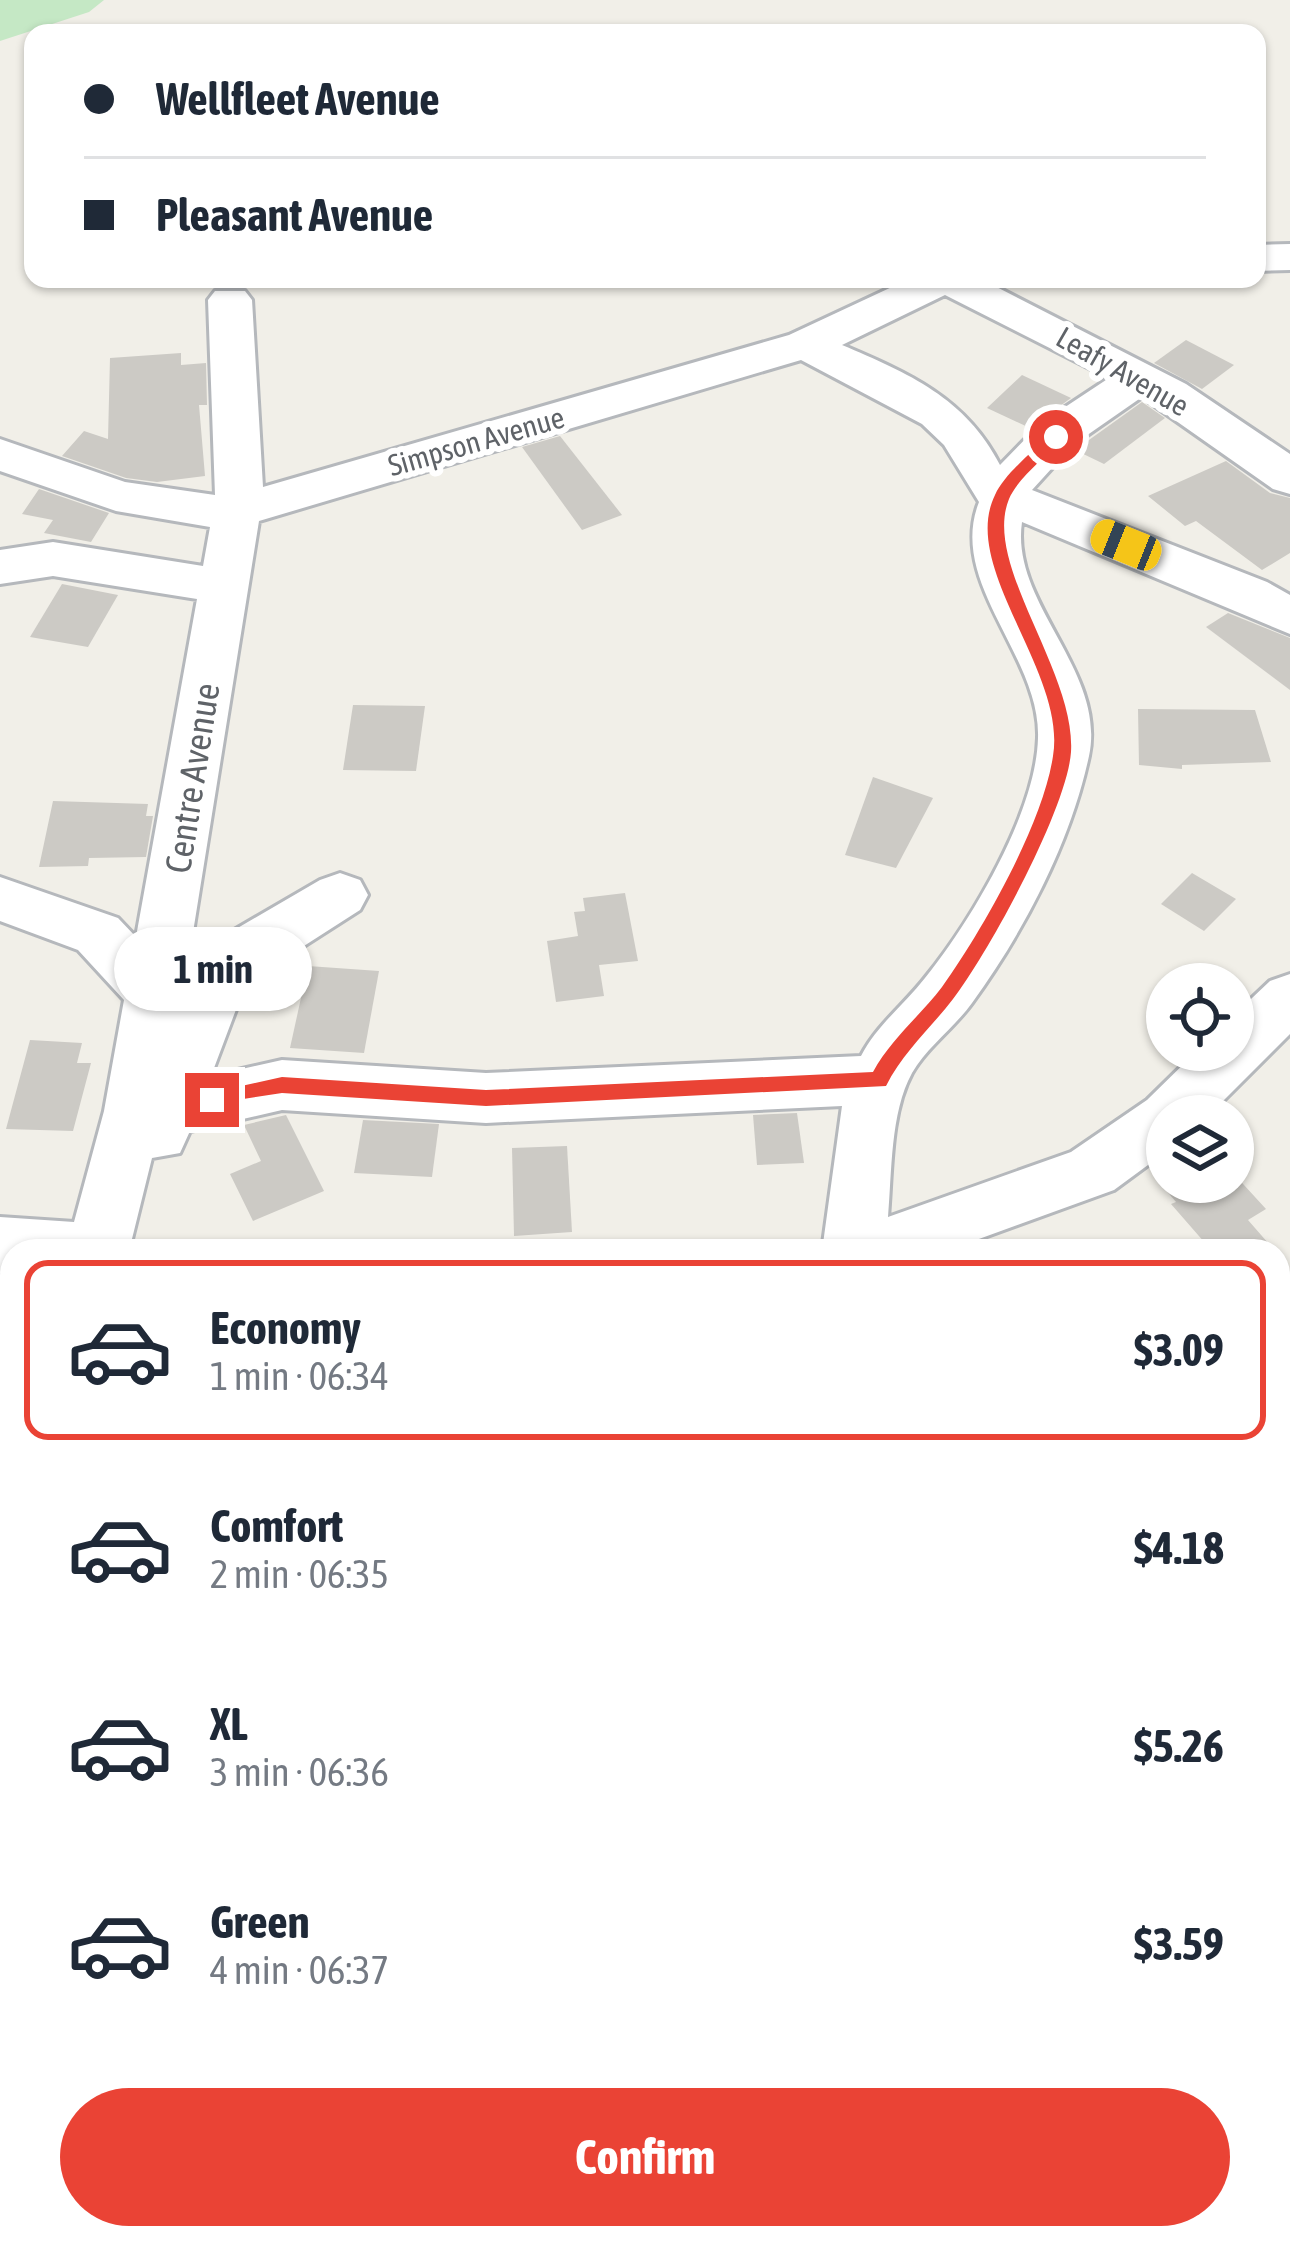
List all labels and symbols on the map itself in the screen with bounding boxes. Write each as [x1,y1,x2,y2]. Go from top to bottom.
street label: Leafy Avenue [1051,320,1195,422]
street label: Simpson Avenue [384,400,568,482]
route start [1029,410,1083,464]
car [1086,515,1166,575]
street label: Centre Avenue [156,680,228,876]
callout: 1 min [113,926,311,1010]
route end [185,1073,239,1127]

